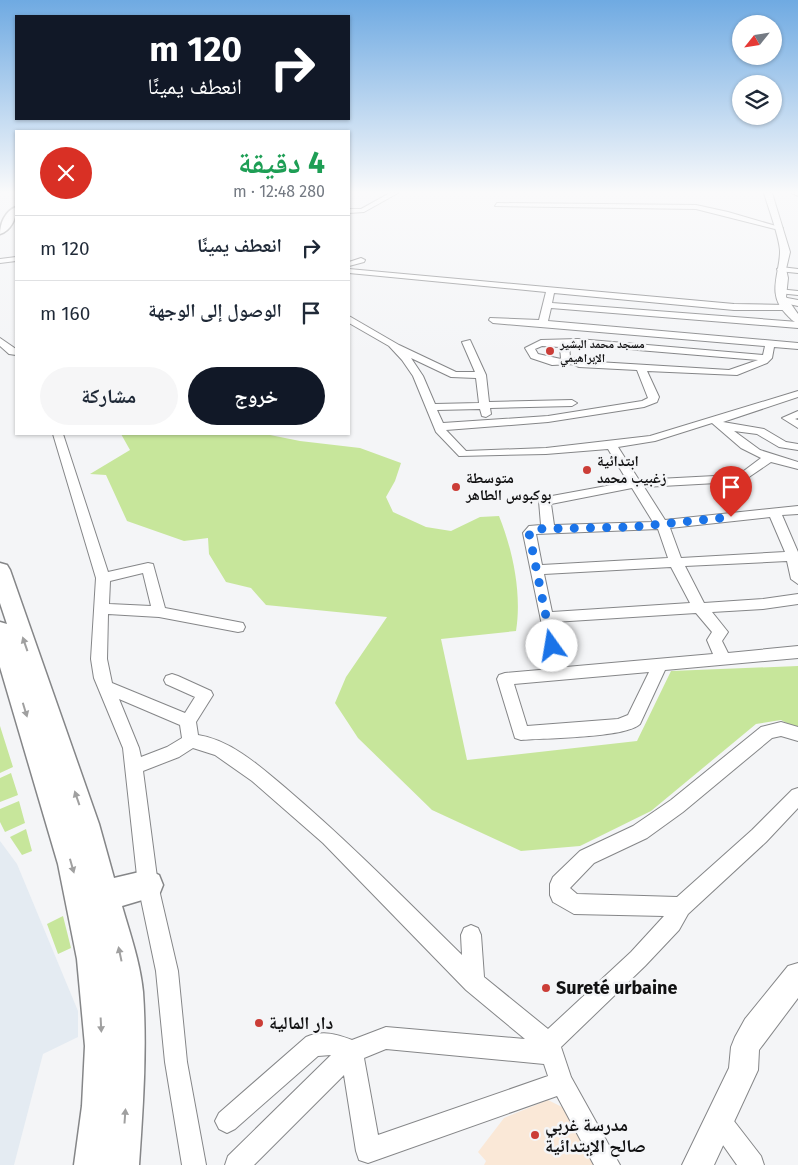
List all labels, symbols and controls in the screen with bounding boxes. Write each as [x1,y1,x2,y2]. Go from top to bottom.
north arrow [732,15,782,65]
map controls [732,15,782,125]
text: 120 m [149,28,242,70]
icon: right [260,35,325,100]
text: انعطف يمينًا [147,73,242,100]
button: layers [732,75,782,125]
text: 4 دقيقة [238,145,325,181]
button: close [40,147,92,199]
text: 280 m · 12:48 [233,182,325,201]
text: انعطف يمينًا [197,234,282,257]
icon: right [297,234,325,262]
text: 120 m [40,237,90,260]
text: الوصول إلى الوجهة [148,299,282,322]
icon: arrive [297,299,325,327]
text: 160 m [40,302,90,325]
place label: مسجد محمد البشير الإبراهيمي [559,337,645,368]
marker: مسجد محمد البشير الإبراهيمي [544,345,556,357]
button: مشاركة [40,367,178,425]
button: خروج [188,367,325,425]
place label: ابتدائية زغبيب محمد [597,452,667,487]
marker: ابتدائية زغبيب محمد [581,464,593,476]
pin [710,466,752,517]
place label: متوسطة بوكبوس الطاهر [465,469,551,504]
icon: arrive [717,473,745,501]
marker: متوسطة بوكبوس الطاهر [450,481,462,493]
position arrow [525,619,577,671]
one-way arrow [21,636,29,651]
one-way arrow [21,703,29,718]
one-way arrow [72,790,80,805]
one-way arrow [68,858,76,874]
one-way arrow [116,947,124,962]
place label: Sureté urbaine [556,977,677,999]
marker: Sureté urbaine [540,982,552,994]
place label: دار المالية [269,1012,334,1034]
marker: دار المالية [253,1017,265,1029]
one-way arrow [97,1018,105,1034]
one-way arrow [121,1108,129,1124]
place label: مدرسة غربي صالح الإبتدائية [545,1114,646,1158]
marker: مدرسة غربي صالح الإبتدائية [529,1129,541,1141]

